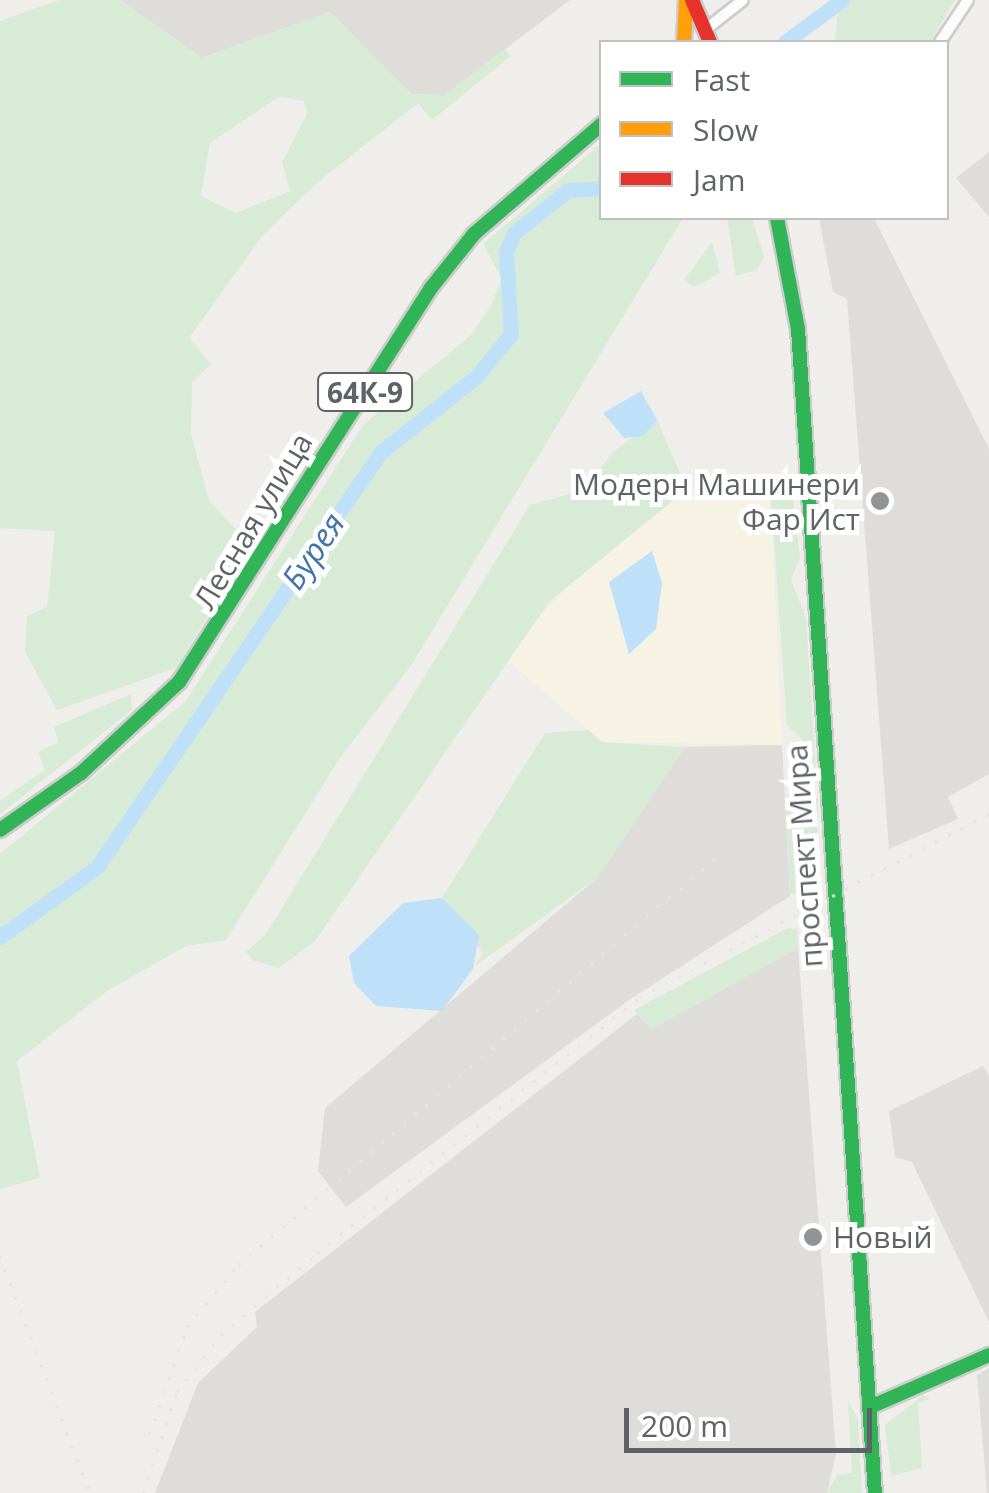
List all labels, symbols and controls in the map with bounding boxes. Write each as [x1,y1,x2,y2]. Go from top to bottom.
legend [599,40,949,220]
text: Fast [693,59,750,100]
text: Slow [693,109,758,150]
text: Jam [693,159,746,200]
road number: 64К-9 [315,369,415,415]
street label: Лесная улица [186,426,320,616]
place label: Модерн Машинери Фар Ист [573,466,860,536]
marker: Модерн Машинери Фар Ист [869,490,891,512]
water label: Бурея [274,505,352,597]
street label: проспект Мира [778,743,830,969]
place label: Новый [833,1219,933,1255]
marker: Новый [802,1226,824,1248]
scale bar [629,1388,876,1450]
text: 200 m [641,1405,728,1446]

